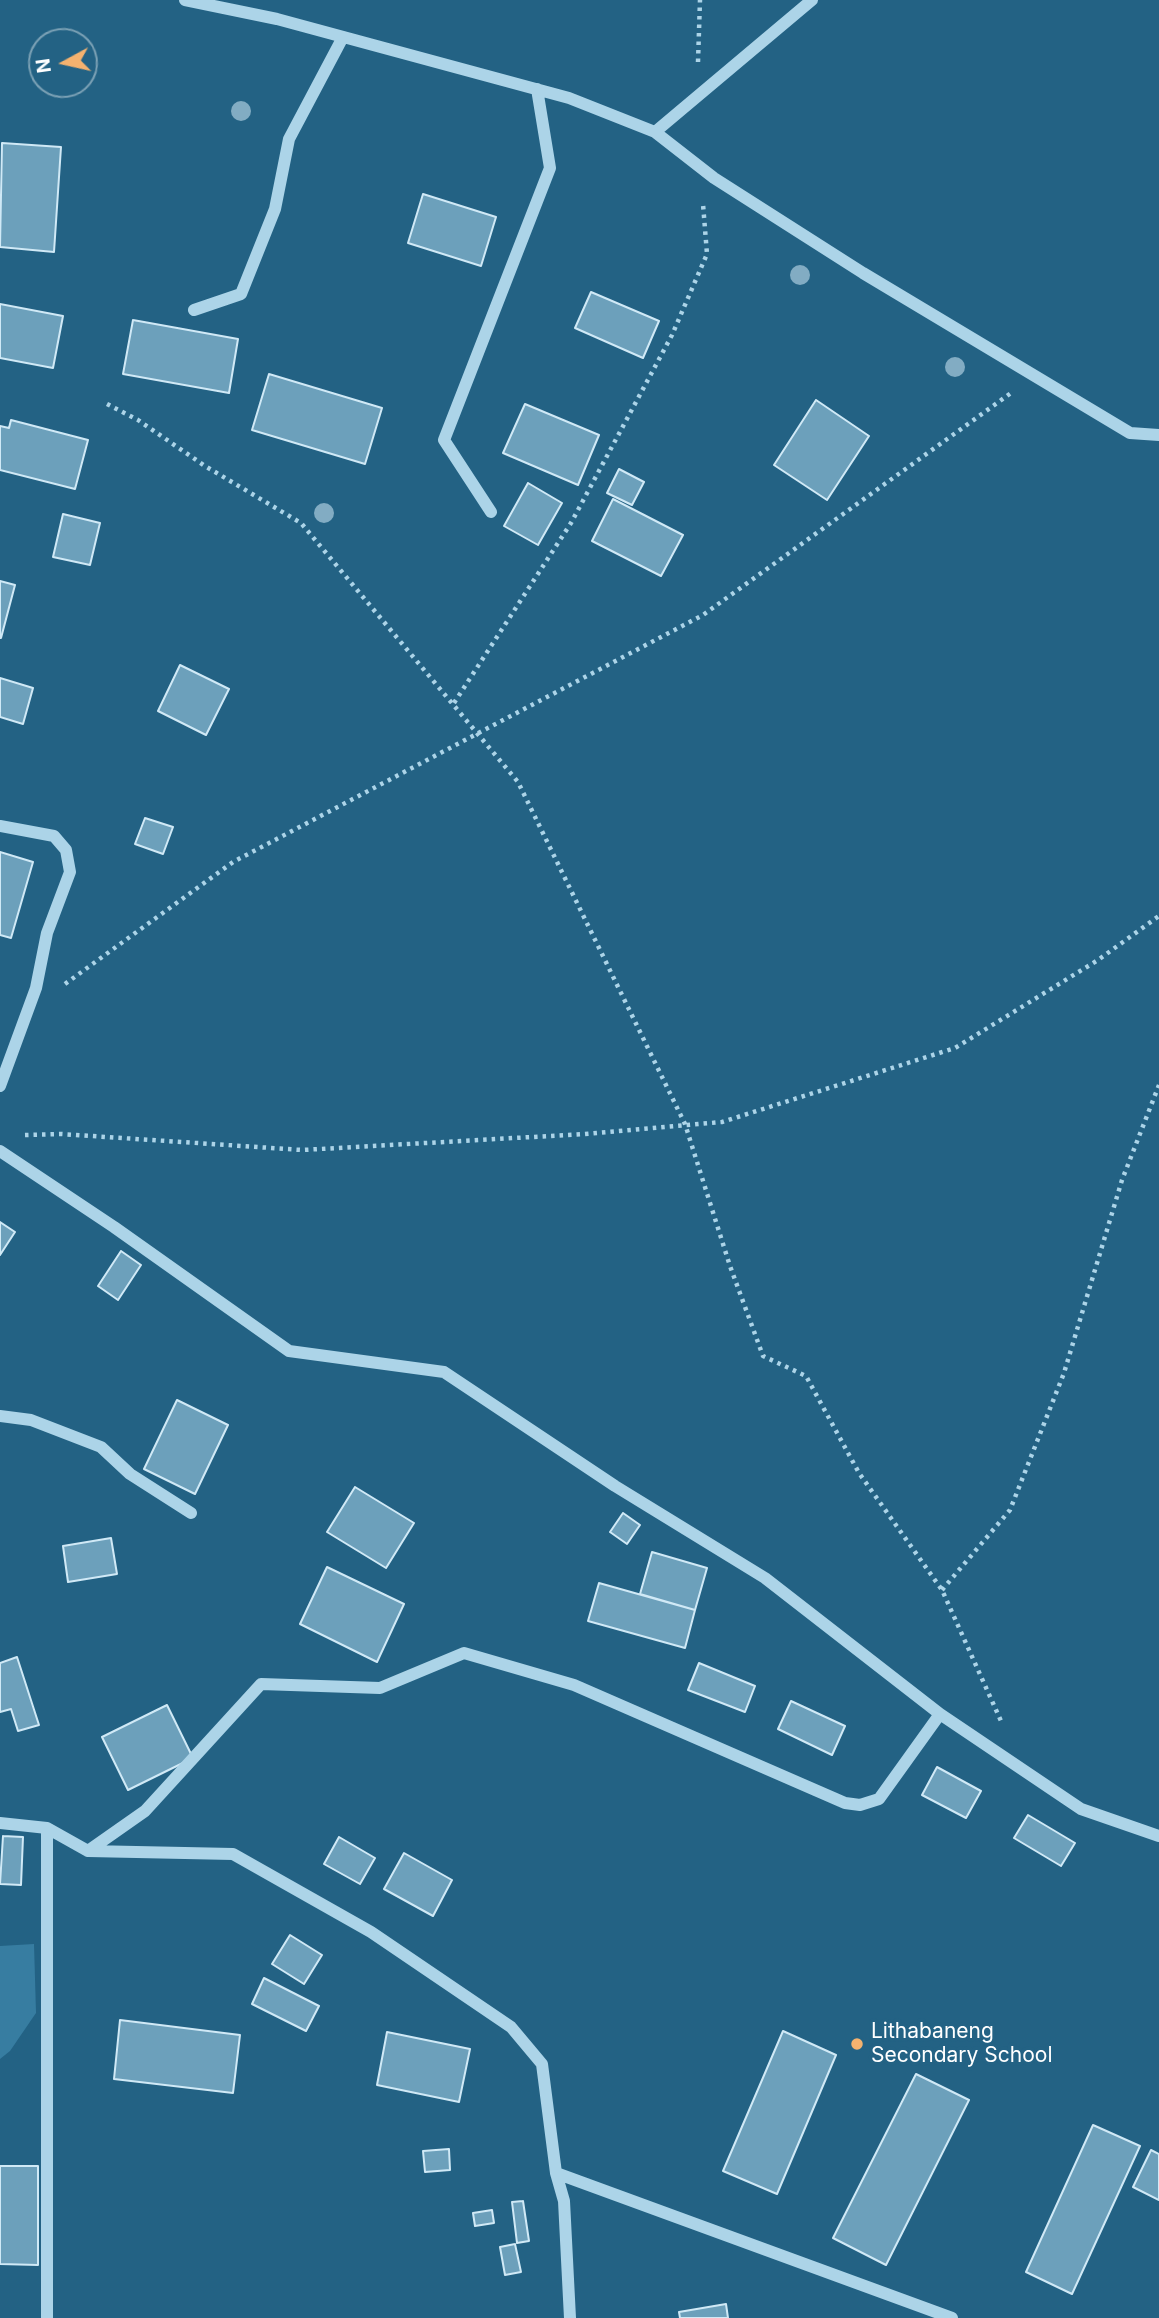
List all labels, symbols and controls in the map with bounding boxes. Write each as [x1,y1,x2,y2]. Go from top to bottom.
north arrow [28,28,98,98]
text: N [31,57,56,74]
place label: Lithabaneng Secondary School [871,2019,1052,2069]
marker: Lithabaneng Secondary School [849,2036,865,2052]

